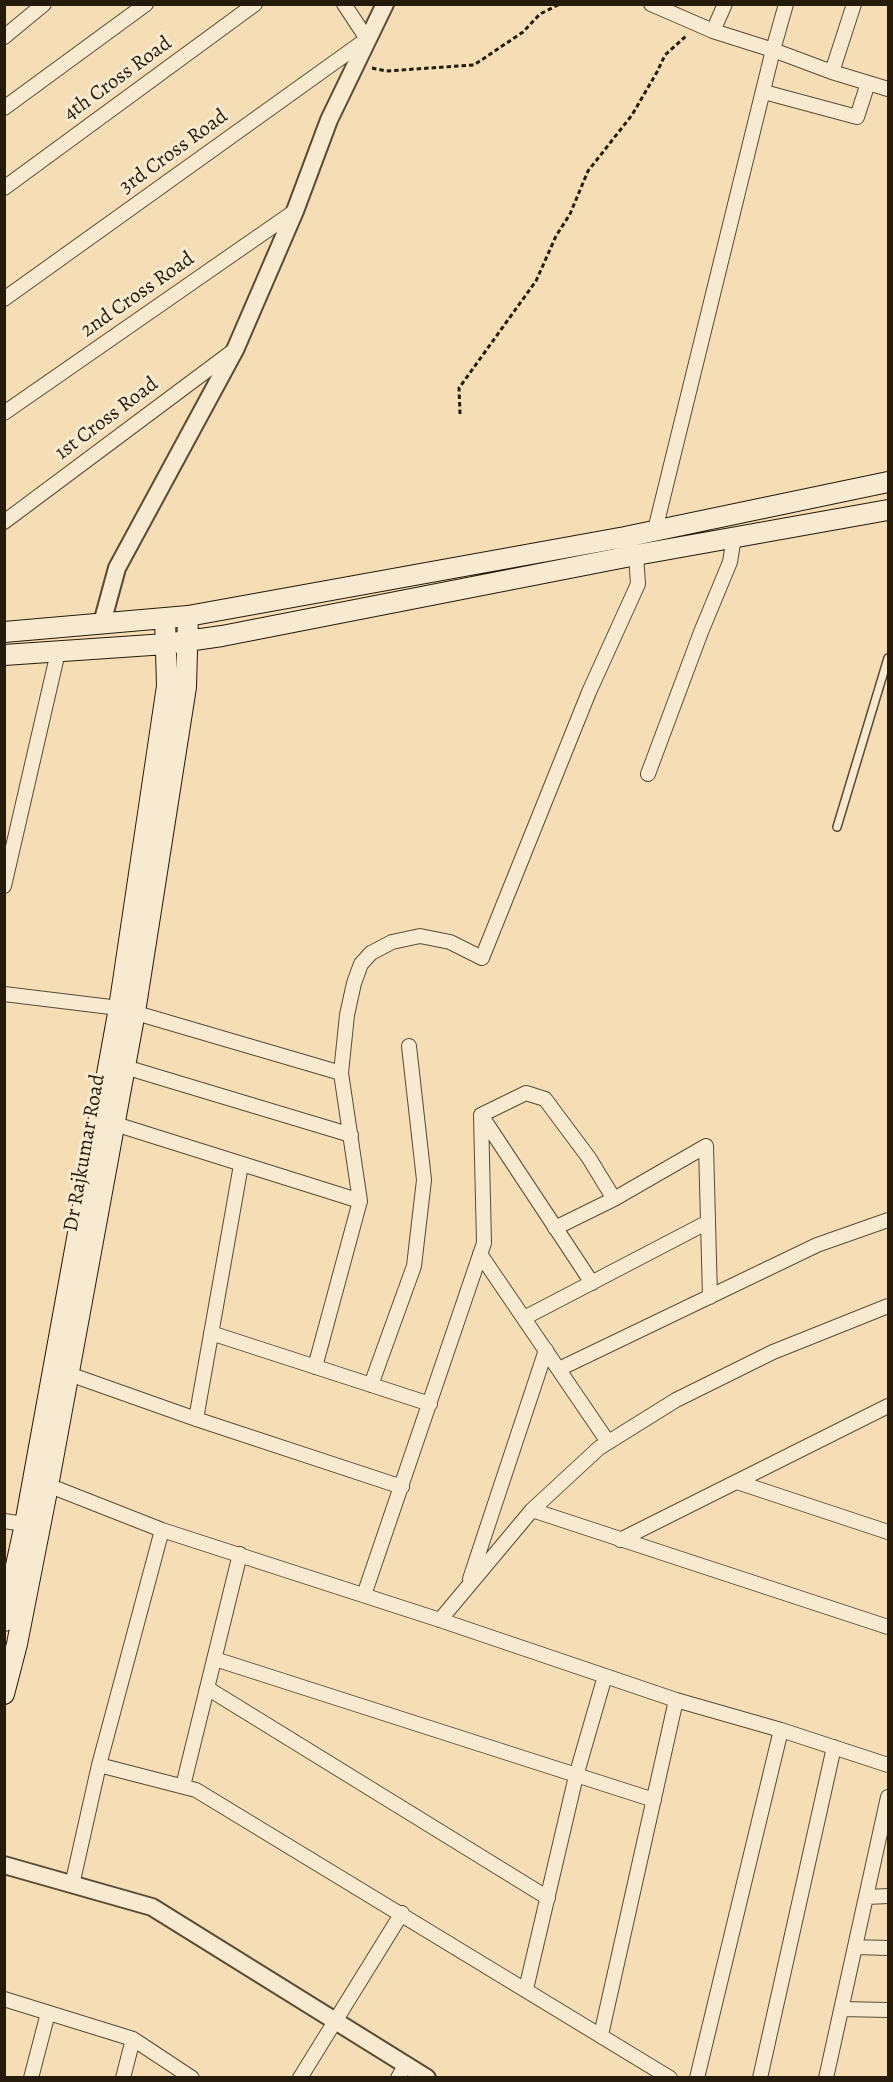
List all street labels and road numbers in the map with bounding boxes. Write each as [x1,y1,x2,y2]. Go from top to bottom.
street label: 4th Cross Road [59,31,177,127]
street label: 3rd Cross Road [115,104,233,200]
street label: 2nd Cross Road [76,247,200,343]
street label: 1st Cross Road [51,372,163,466]
street label: Dr Rajkumar Road [59,1072,111,1234]

